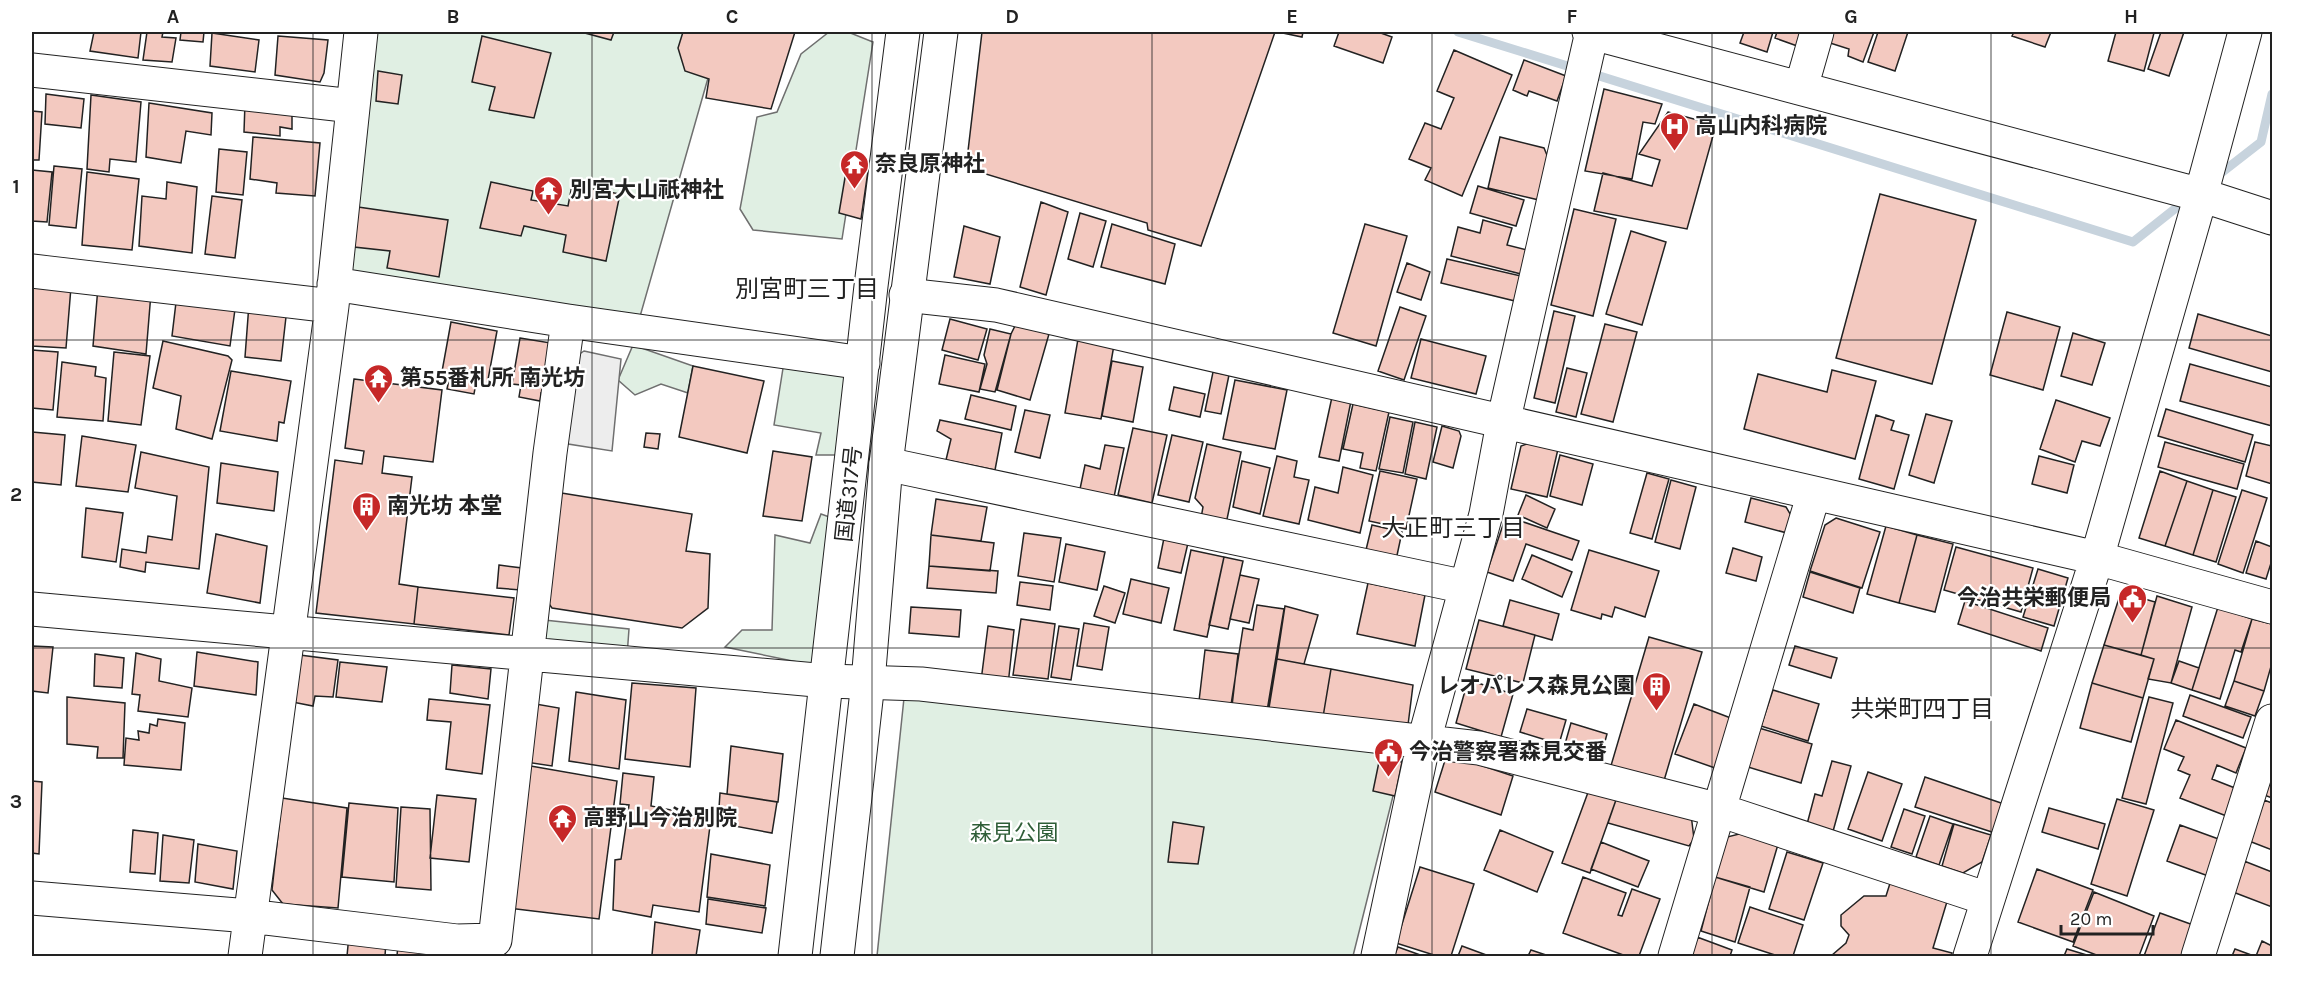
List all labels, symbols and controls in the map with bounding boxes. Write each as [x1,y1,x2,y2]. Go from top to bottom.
text: A [167,5,180,28]
text: B [447,5,459,28]
text: C [726,5,738,28]
text: D [1005,5,1019,28]
text: E [1286,5,1298,28]
text: F [1567,5,1578,28]
text: G [1844,5,1858,28]
text: H [2124,5,2138,28]
hospital icon: 高山内科病院 [1658,110,1690,152]
place label: 高山内科病院 [1695,113,1827,139]
temple icon: 奈良原神社 [838,148,870,190]
place label: 奈良原神社 [875,151,985,177]
temple icon: 別宮大山祇神社 [533,174,565,216]
text: 1 [12,175,20,198]
place label: 別宮大山祇神社 [570,177,724,203]
district label: 別宮町三丁目 [735,275,879,303]
temple icon: 第55番札所 南光坊 [363,362,395,404]
place label: 第55番札所 南光坊 [400,365,585,391]
street label: 国道317号 [831,445,867,543]
text: 2 [10,483,22,506]
building icon: 南光坊 本堂 [350,490,382,532]
place label: 南光坊 本堂 [387,493,503,519]
district label: 大正町三丁目 [1381,514,1525,542]
public building icon: 今治共栄郵便局 [2116,582,2148,624]
place label: 今治共栄郵便局 [1957,585,2111,611]
building icon: レオパレス森見公園 [1640,670,1672,712]
place label: レオパレス森見公園 [1437,673,1635,699]
district label: 共栄町四丁目 [1850,695,1994,723]
public building icon: 今治警察署森見交番 [1372,736,1404,778]
place label: 今治警察署森見交番 [1409,739,1607,765]
text: 3 [10,790,22,813]
temple icon: 高野山今治別院 [546,802,578,844]
place label: 高野山今治別院 [583,805,737,831]
park label: 森見公園 [970,820,1058,846]
scale bar [2061,898,2152,936]
text: 20 m [2070,908,2112,930]

